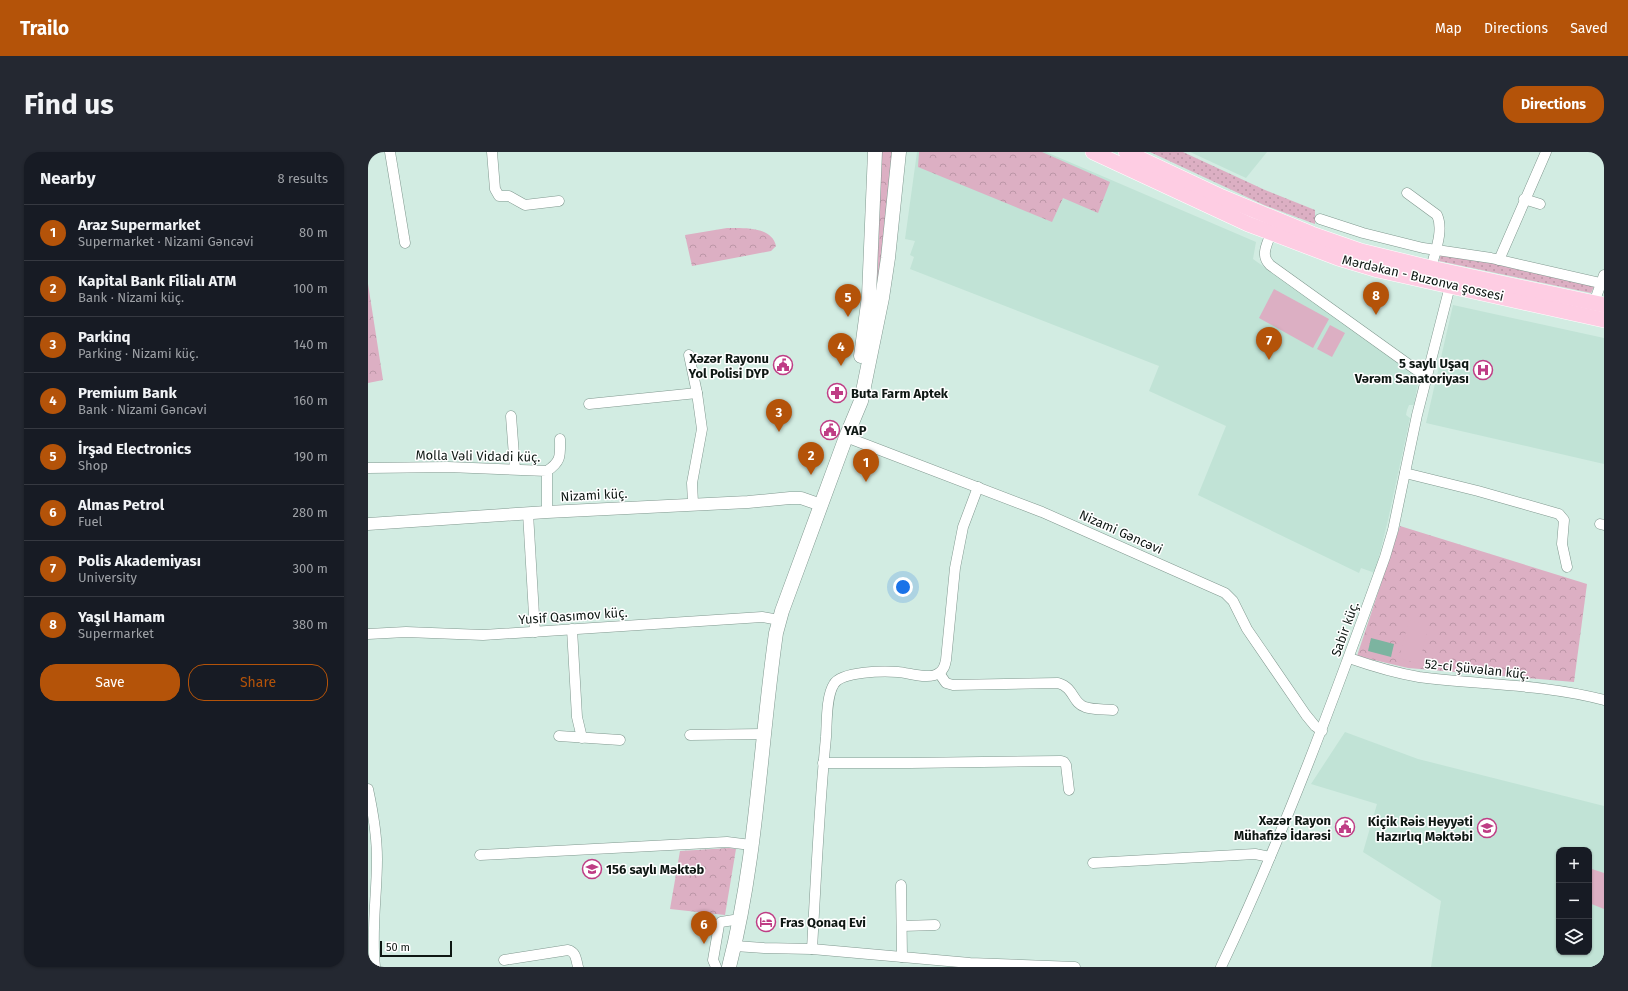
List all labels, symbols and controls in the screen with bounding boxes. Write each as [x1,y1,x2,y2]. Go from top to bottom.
text: Trailo [20,17,69,40]
text: Map [1435,20,1462,37]
text: Directions [1484,20,1548,37]
text: Saved [1570,20,1608,37]
button: Directions [1503,86,1604,123]
text: Find us [24,88,114,121]
text: Nearby [40,168,95,189]
text: 8 results [277,171,328,186]
text: Araz Supermarket [78,216,200,234]
text: 1 [50,225,56,240]
text: 80 m [299,225,328,240]
text: Supermarket · Nizami Gəncəvi [78,234,254,249]
street label: Mərdəkan - Buzonva şossesi [1341,252,1505,304]
text: Kapital Bank Filialı ATM [78,272,236,290]
text: 2 [50,281,56,296]
text: 100 m [293,281,328,296]
pin: 8 [1363,282,1389,315]
pin: 5 [835,284,861,317]
text: Bank · Nizami küç. [78,290,184,305]
pin: 7 [1256,327,1282,360]
text: Parkinq [78,328,131,346]
pin: 4 [828,333,854,366]
text: 3 [50,337,56,352]
text: 140 m [294,337,328,352]
text: Parking · Nizami küç. [78,346,199,361]
place label: Xəzər Rayonu Yol Polisi DYP [688,351,769,381]
public building icon: Xəzər Rayonu Yol Polisi DYP [772,354,794,376]
place label: 5 saylı Uşaq Vərəm Sanatoriyası [1354,356,1469,386]
hospital icon: 5 saylı Uşaq Vərəm Sanatoriyası [1472,359,1494,381]
pharmacy icon: Buta Farm Aptek [826,382,848,404]
text: Premium Bank [78,384,177,402]
place label: Buta Farm Aptek [851,386,949,401]
text: 4 [49,393,57,408]
text: 160 m [294,393,328,408]
pin: 3 [766,399,792,432]
text: Bank · Nizami Gəncəvi [78,402,207,417]
public building icon: YAP [819,419,841,441]
place label: YAP [843,423,867,438]
text: İrşad Electronics [78,440,191,458]
pin: 2 [798,442,824,475]
street label: Molla Vəli Vidadi küç. [415,447,541,465]
text: 5 [50,449,56,464]
text: 190 m [294,449,328,464]
pin: 1 [853,449,879,482]
text: Shop [78,458,108,473]
street label: Nizami küç. [560,486,628,504]
text: Almas Petrol [78,496,164,514]
text: 6 [49,505,57,520]
text: 280 m [293,505,328,520]
street label: Nizami Gəncəvi [1077,507,1165,557]
text: Fuel [78,514,102,529]
text: Polis Akademiyası [78,552,201,570]
text: 7 [50,561,56,576]
text: 300 m [292,561,328,576]
text: University [78,570,137,585]
your location [893,577,913,597]
street label: Sabir küç. [1328,599,1362,659]
street label: Yusif Qasımov küç. [518,605,628,627]
text: Yaşıl Hamam [78,608,165,626]
text: 8 [49,617,57,632]
text: 380 m [293,617,328,632]
text: Supermarket [78,626,154,641]
street label: 52-ci Şüvəlan küç. [1424,656,1530,682]
button: Save [40,664,180,701]
button: Share [188,664,328,701]
place label: Xəzər Rayon Mühafizə İdarəsi [1234,813,1331,843]
place label: Kiçik Rəis Heyyəti Hazırlıq Məktəbi [1368,814,1473,844]
public building icon: Xəzər Rayon Mühafizə İdarəsi [1334,816,1356,838]
school or university icon: Kiçik Rəis Heyyəti Hazırlıq Məktəbi [1476,817,1498,839]
map controls [1556,847,1592,955]
button: + [1556,847,1592,883]
school or university icon: 156 saylı Məktəb [581,858,603,880]
place label: 156 saylı Məktəb [606,862,704,877]
button: − [1556,883,1592,919]
pin: 6 [691,911,717,944]
hotel icon: Fras Qonaq Evi [755,911,777,933]
place label: Fras Qonaq Evi [780,915,866,930]
button: layers [1556,919,1592,955]
scale bar [380,939,452,958]
text: 50 m [386,941,410,954]

